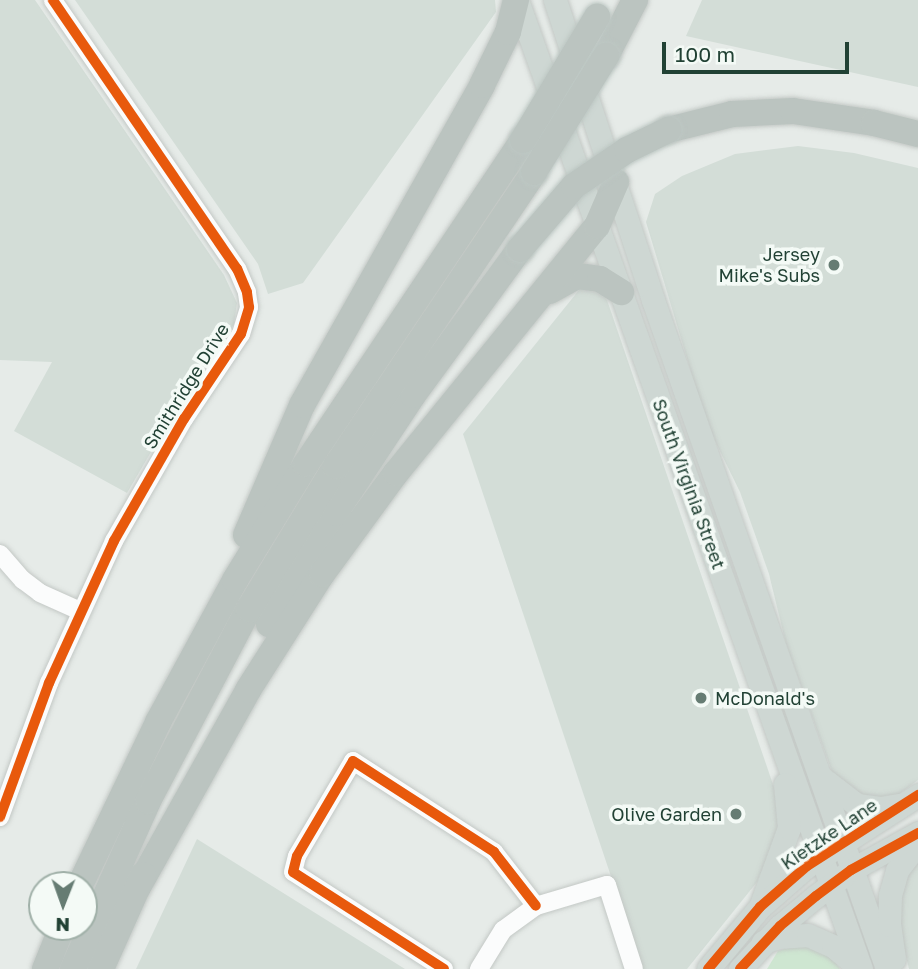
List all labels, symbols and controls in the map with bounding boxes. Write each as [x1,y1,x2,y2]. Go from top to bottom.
scale bar [666,28,853,72]
text: 100 m [675,41,735,67]
place label: Jersey Mike's Subs [719,244,820,286]
marker: Jersey Mike's Subs [826,257,842,273]
street label: Smithridge Drive [139,319,233,453]
street label: South Virginia Street [648,396,730,572]
place label: McDonald's [715,687,815,709]
marker: McDonald's [693,690,709,706]
street label: Kietzke Lane [777,794,881,874]
place label: Olive Garden [611,803,722,825]
marker: Olive Garden [728,806,744,822]
north arrow [28,871,98,941]
text: N [55,914,70,937]

